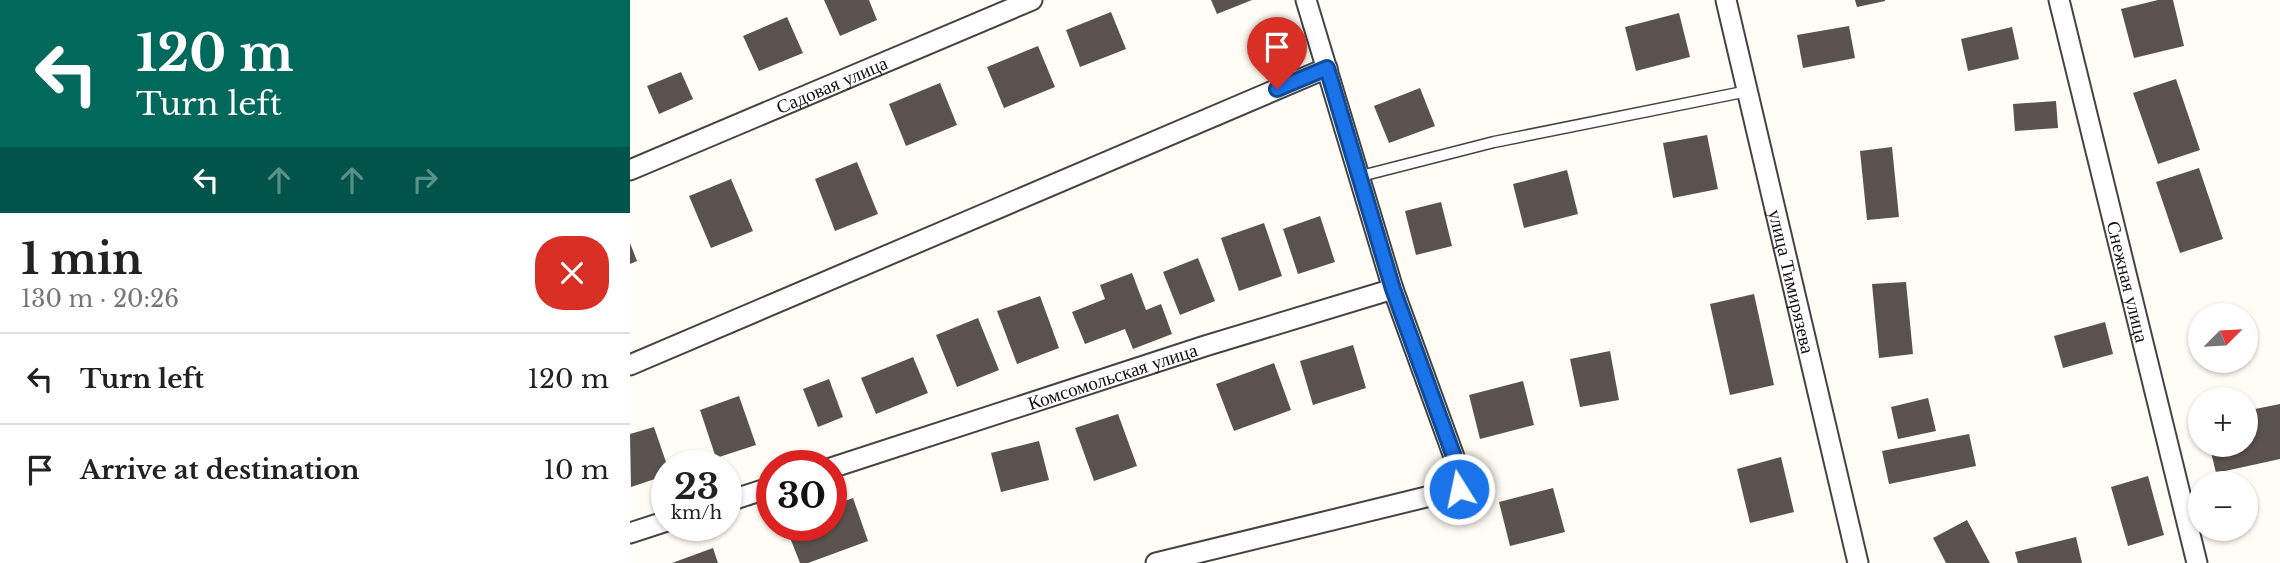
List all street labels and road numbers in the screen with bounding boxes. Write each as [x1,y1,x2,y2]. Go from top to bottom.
street label: Садовая улица [773,51,891,118]
street label: улица Тимирязева [1764,207,1820,356]
street label: Снежная улица [2102,219,2154,345]
street label: Комсомольская улица [1025,338,1201,415]

